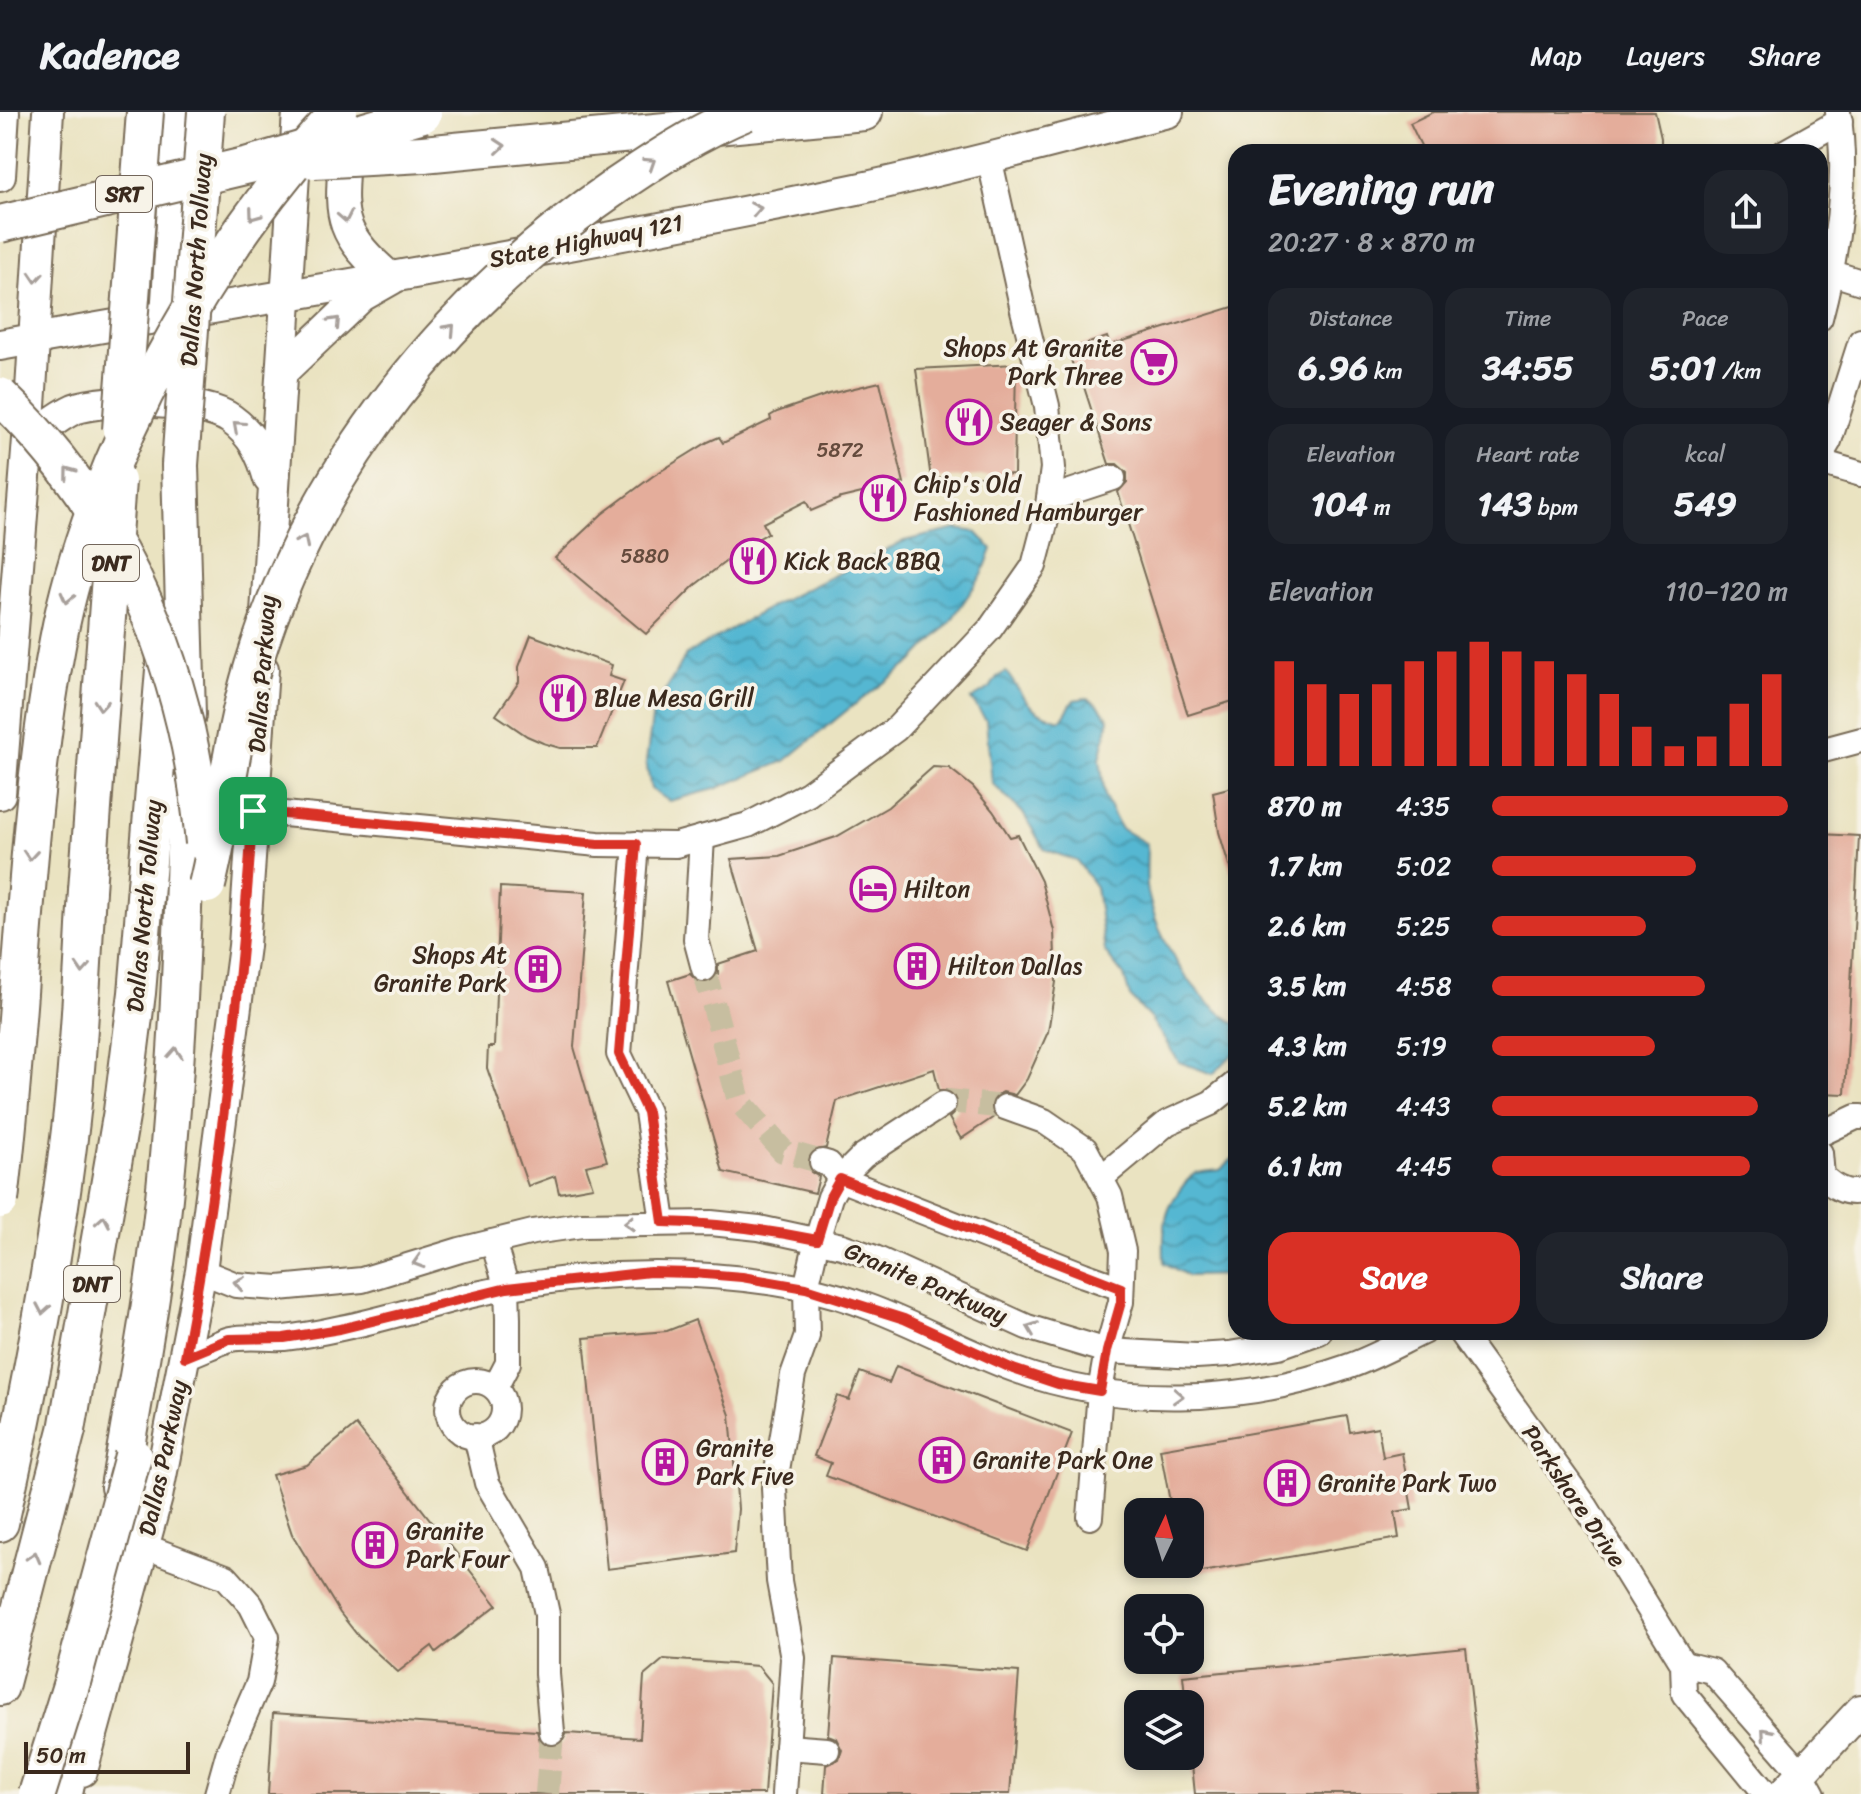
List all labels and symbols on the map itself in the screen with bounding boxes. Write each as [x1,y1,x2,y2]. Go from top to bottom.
one-way arrow [494,138,507,155]
street label: Dallas North Tollway [168,152,224,368]
one-way arrow [641,158,656,173]
road number: SRT [96,176,152,212]
one-way arrow [750,201,763,218]
street label: State Highway 121 [486,202,686,280]
one-way arrow [249,207,263,221]
one-way arrow [336,211,353,224]
one-way arrow [28,271,45,284]
one-way arrow [325,317,340,331]
one-way arrow [441,323,455,338]
place label: Shops At Granite Park Three [943,327,1123,397]
supermarket icon: Shops At Granite Park Three [1130,338,1178,386]
restaurant icon: Seager & Sons [945,398,993,446]
place label: Seager & Sons [1000,401,1153,443]
one-way arrow [232,421,247,435]
house number: 5872 [816,433,864,468]
place label: Chip's Old Fashioned Hamburger [914,463,1144,533]
one-way arrow [64,467,78,481]
restaurant icon: Chip's Old Fashioned Hamburger [859,474,907,522]
one-way arrow [293,535,309,550]
restaurant icon: Kick Back BBQ [729,537,777,585]
house number: 5880 [621,539,669,574]
place label: Kick Back BBQ [784,540,941,582]
road number: DNT [83,545,139,581]
one-way arrow [60,590,77,604]
street label: Dallas Parkway [236,593,289,755]
restaurant icon: Blue Mesa Grill [539,674,587,722]
place label: Blue Mesa Grill [594,677,755,719]
one-way arrow [93,699,110,712]
pin [219,777,287,845]
street label: Dallas North Tollway [114,797,174,1014]
one-way arrow [21,849,38,862]
hotel icon: Hilton [849,865,897,913]
place label: Hilton [904,868,970,910]
place label: Shops At Granite Park [374,934,507,1004]
building icon: Hilton Dallas [893,942,941,990]
building icon: Shops At Granite Park [514,945,562,993]
place label: Hilton Dallas [948,945,1083,987]
one-way arrow [74,962,91,975]
one-way arrow [166,1046,183,1059]
one-way arrow [94,1214,111,1227]
one-way arrow [622,1215,635,1232]
street label: Granite Parkway [838,1230,1015,1337]
one-way arrow [411,1253,425,1269]
road number: DNT [64,1266,120,1302]
one-way arrow [233,1276,246,1293]
one-way arrow [36,1302,53,1316]
one-way arrow [1026,1321,1040,1338]
street label: Dallas Parkway [126,1376,200,1540]
one-way arrow [1172,1387,1185,1404]
street label: Parkshore Drive [1510,1416,1638,1576]
place label: Granite Park Five [696,1427,794,1497]
building icon: Granite Park One [918,1436,966,1484]
building icon: Granite Park Five [641,1438,689,1486]
place label: Granite Park One [973,1439,1153,1481]
building icon: Granite Park Two [1263,1459,1311,1507]
place label: Granite Park Two [1318,1462,1497,1504]
north arrow [1124,1498,1204,1578]
place label: Granite Park Four [406,1510,511,1580]
building icon: Granite Park Four [351,1521,399,1569]
one-way arrow [25,1551,41,1565]
one-way arrow [1761,1727,1775,1742]
scale bar [24,1738,190,1774]

